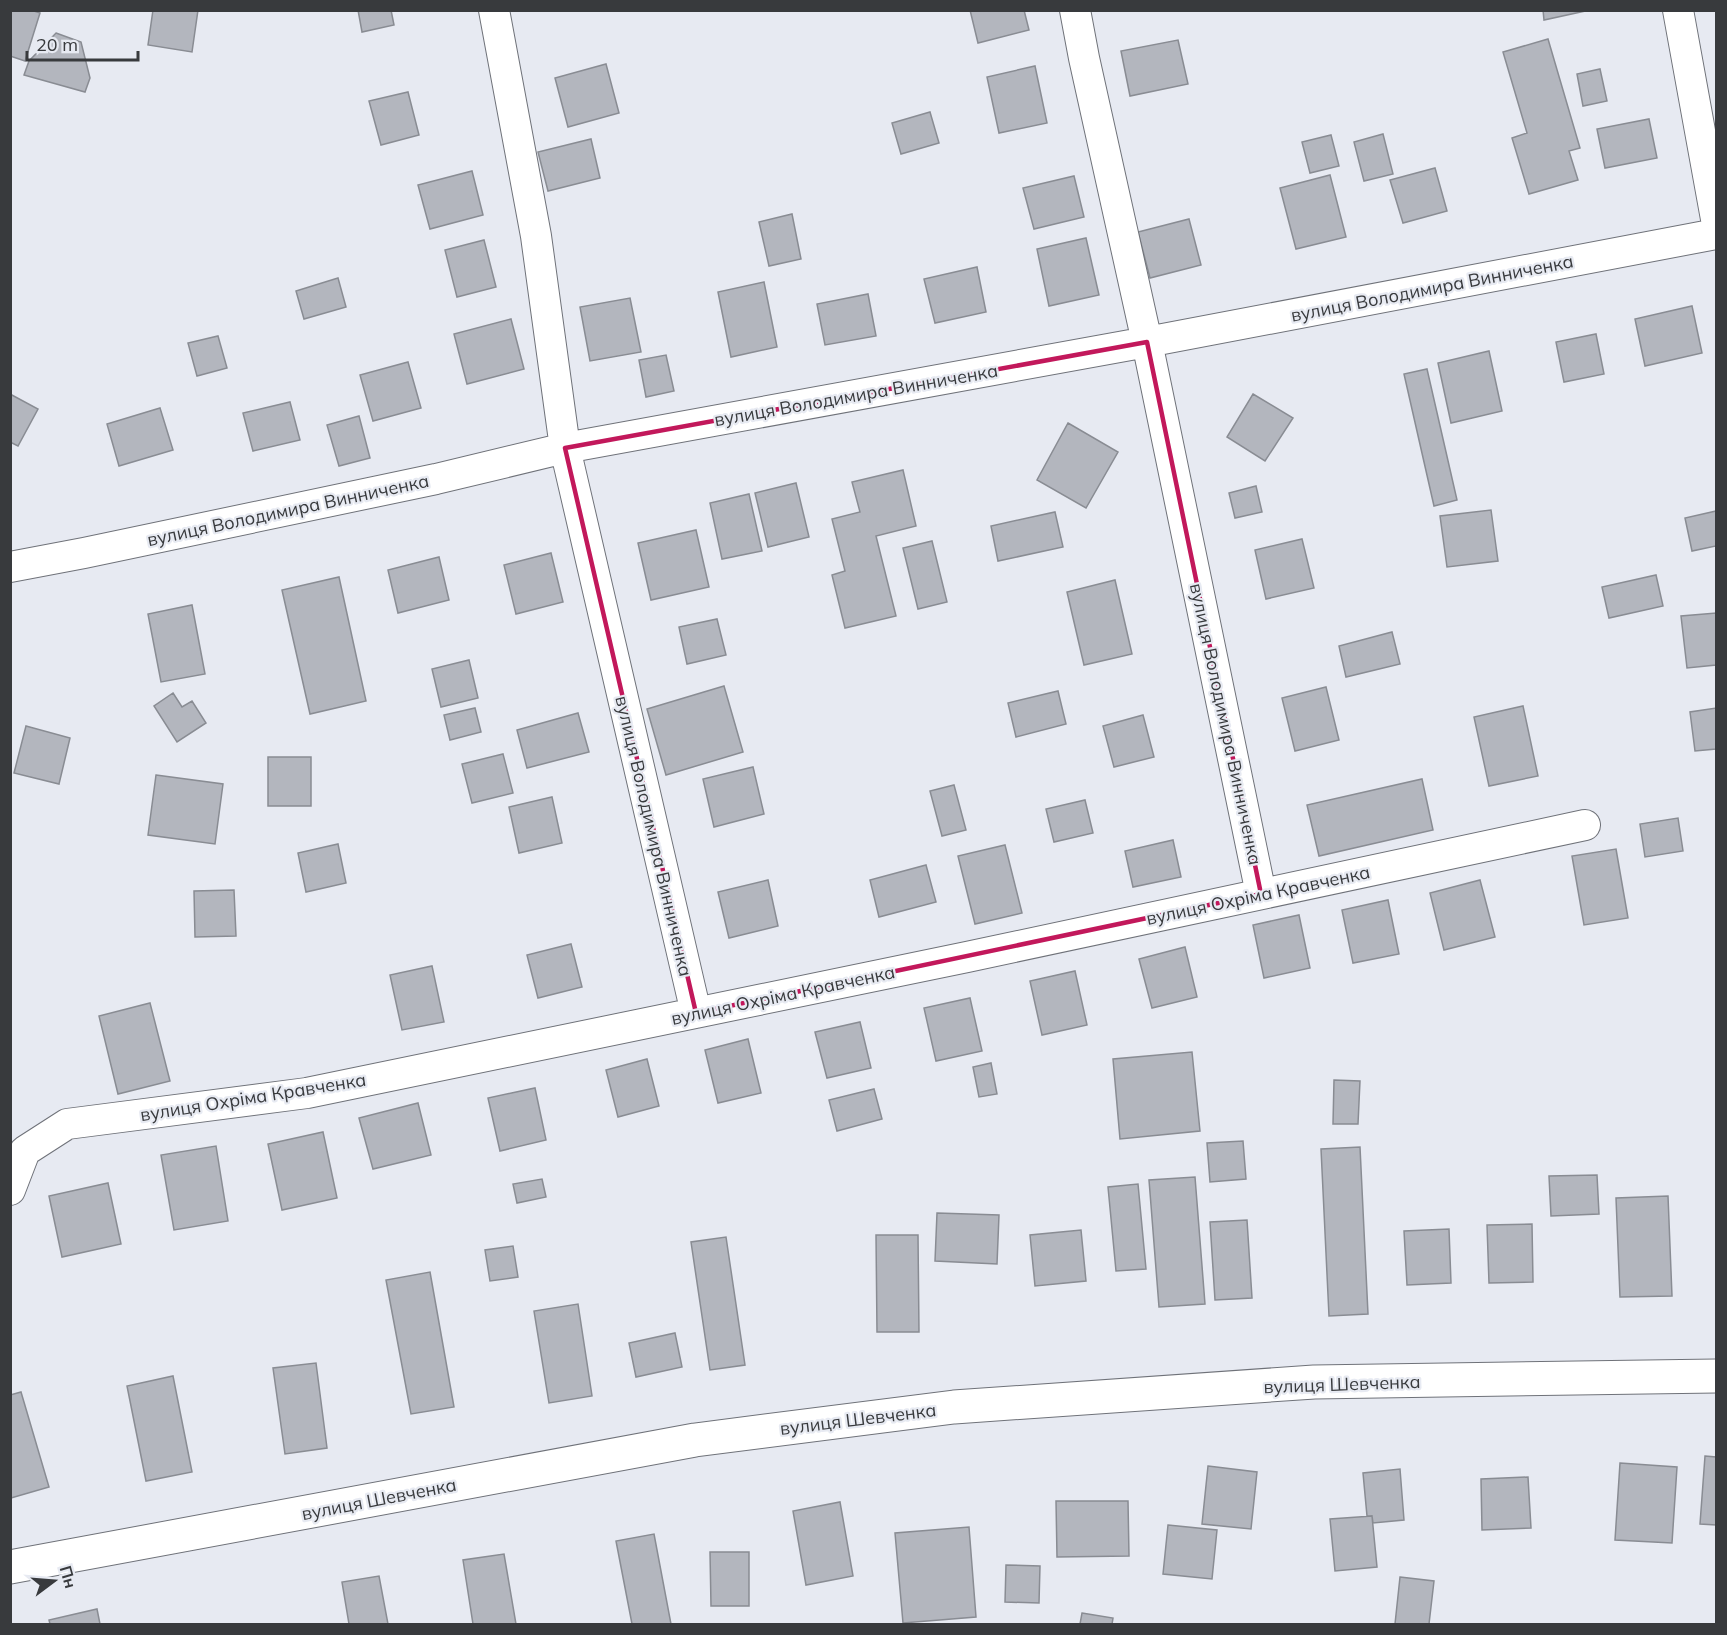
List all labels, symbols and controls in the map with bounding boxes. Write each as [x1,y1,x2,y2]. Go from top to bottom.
scale bar [27,24,138,62]
text: 20 m [36,33,78,56]
street label: вулиця Володимира Винниченка [1289,249,1575,327]
street label: вулиця Володимира Винниченка [712,359,1000,431]
street label: вулиця Володимира Винниченка [145,469,431,551]
street label: вулиця Володимира Винниченка [1185,581,1267,867]
street label: вулиця Володимира Винниченка [610,693,698,979]
street label: вулиця Охріма Кравченка [1144,860,1372,930]
street label: вулиця Охріма Кравченка [669,960,897,1030]
street label: вулиця Охріма Кравченка [138,1068,368,1126]
street label: вулиця Шевченка [1263,1370,1421,1398]
street label: вулиця Шевченка [779,1398,937,1440]
street label: вулиця Шевченка [300,1473,458,1525]
north arrow [24,1551,84,1611]
text: Пн [56,1563,81,1590]

